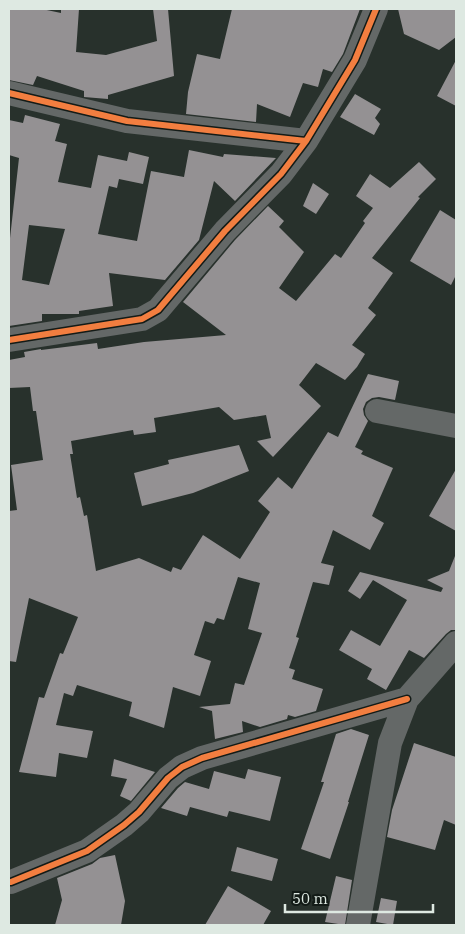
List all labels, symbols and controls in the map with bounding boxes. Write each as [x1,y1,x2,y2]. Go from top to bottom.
scale bar [285,882,432,914]
text: 50 m [292,889,328,908]

